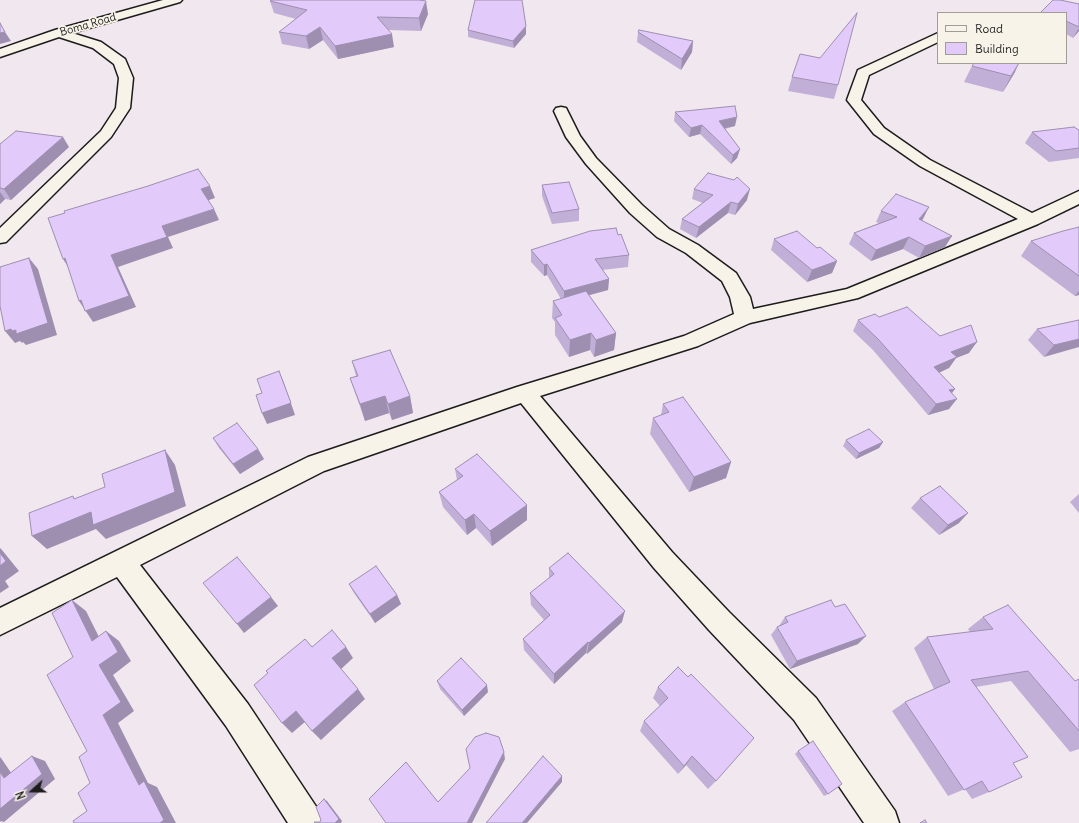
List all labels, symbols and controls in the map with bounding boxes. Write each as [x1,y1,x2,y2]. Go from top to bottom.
street label: Boma Road [58,11,118,39]
legend [937,12,1067,64]
text: Road [975,21,1003,36]
text: Building [975,41,1019,56]
north arrow [12,771,52,811]
text: N [13,789,29,801]

